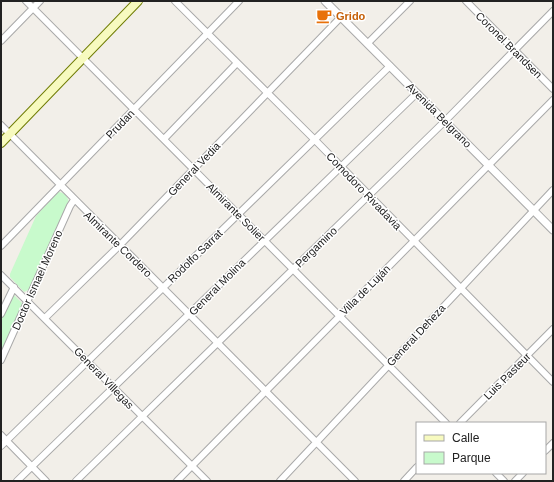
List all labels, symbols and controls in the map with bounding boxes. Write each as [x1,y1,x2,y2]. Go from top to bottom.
cafe icon: Grido [315,7,333,25]
street label: Coronel Brandsen [473,9,545,81]
place label: Grido [336,10,366,22]
street label: Avenida Belgrano [404,80,474,150]
street label: Prudan [103,107,137,141]
street label: General Vedia [165,139,223,198]
street label: Comodoro Rivadavia [324,150,405,233]
street label: Almirante Solier [204,180,268,244]
street label: Almirante Cordero [82,209,154,279]
street label: Pergamino [293,224,339,270]
street label: Rodolfo Sarrat [165,227,225,285]
street label: Doctor Ismael Moreno [10,228,64,332]
street label: General Molina [186,256,248,318]
street label: Villa de Luján [337,262,393,318]
street label: General Deheza [384,301,448,368]
street label: General Villegas [72,345,137,411]
street label: Luis Pasteur [481,350,533,402]
legend [416,422,546,474]
text: Calle [452,431,480,445]
text: Parque [452,451,491,465]

